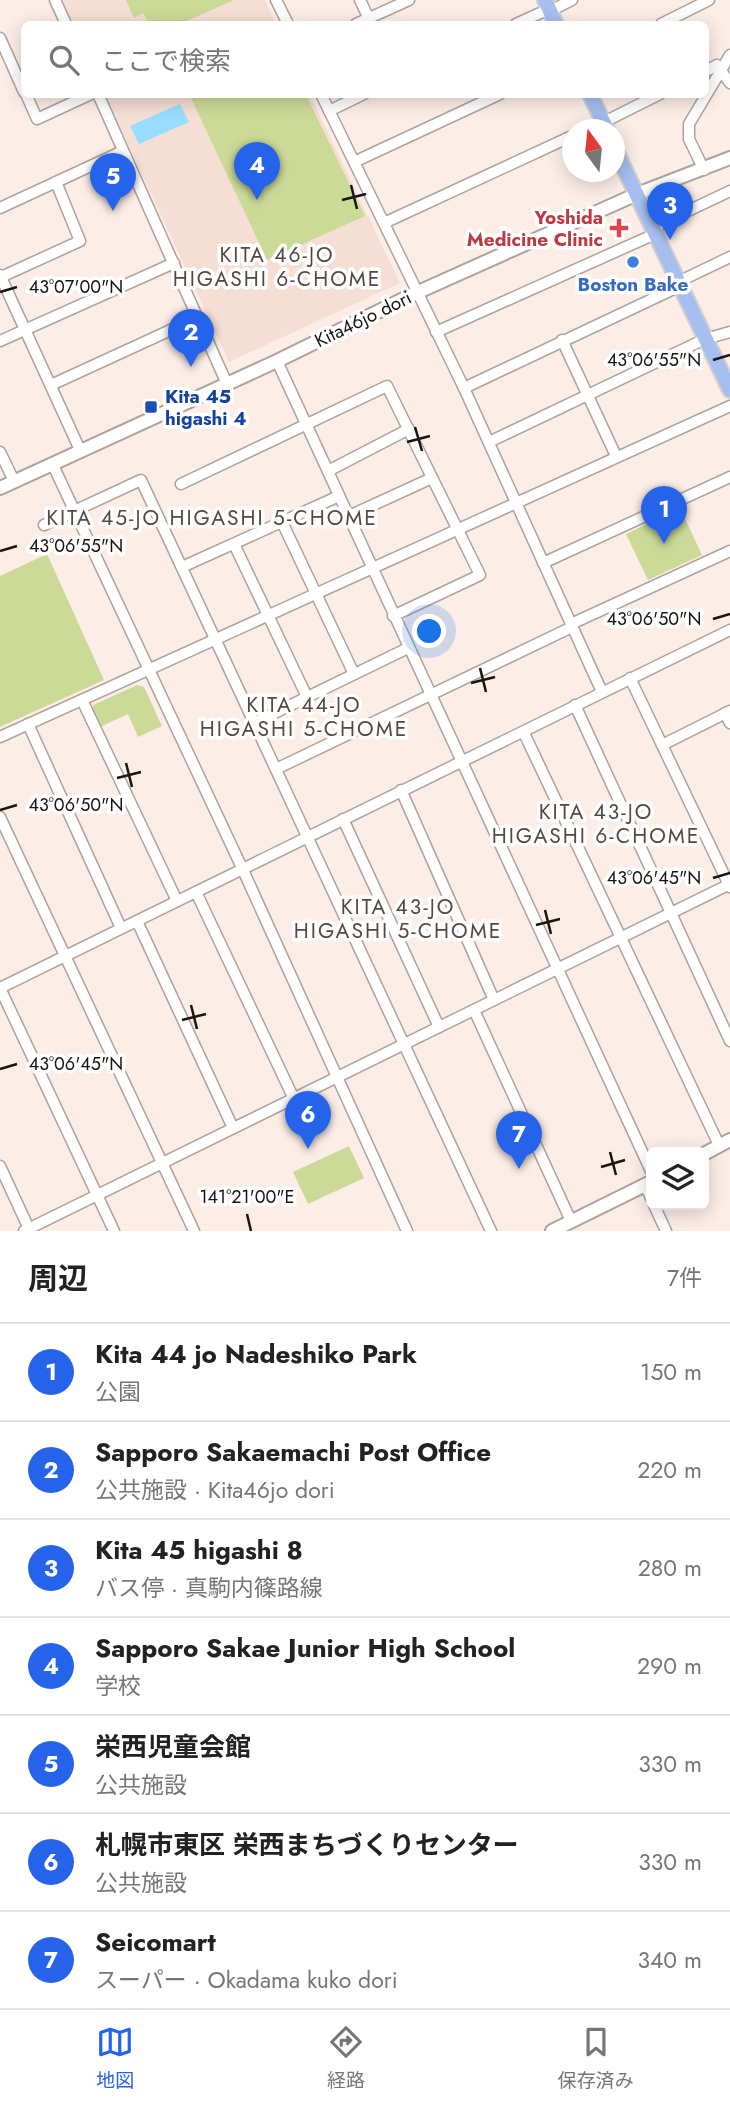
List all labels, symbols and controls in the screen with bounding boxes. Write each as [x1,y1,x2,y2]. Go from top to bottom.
search box [21,21,709,98]
icon: search [45,41,83,79]
text: ここで検索 [101,42,231,80]
north arrow [562,119,625,182]
pin: 4 [234,142,280,200]
pin: 5 [90,153,136,211]
pin: 3 [647,182,693,240]
place label: Yoshida Medicine Clinic [467,204,603,253]
marker: Yoshida Medicine Clinic [609,218,629,238]
district label: KITA 46-JO HIGASHI 6-CHOME [173,240,381,294]
marker: Boston Bake [625,254,641,270]
place label: Boston Bake [578,271,689,298]
text: 43°07'00"N [29,274,123,300]
street label: Kita46jo dori [310,284,416,354]
pin: 2 [168,309,214,367]
text: 43°06'55"N [607,347,701,373]
place label: Kita 45 higashi 4 [165,383,247,432]
marker: Kita 45 higashi 4 [143,399,159,415]
pin: 1 [641,486,687,544]
district label: KITA 45-JO HIGASHI 5-CHOME [46,503,378,533]
text: 43°06'55"N [29,533,123,559]
text: 43°06'50"N [607,606,701,632]
your location [412,614,446,648]
district label: KITA 44-JO HIGASHI 5-CHOME [200,690,408,744]
text: 43°06'50"N [29,792,123,818]
district label: KITA 43-JO HIGASHI 6-CHOME [492,797,700,851]
text: 43°06'45"N [607,865,701,891]
district label: KITA 43-JO HIGASHI 5-CHOME [294,892,502,946]
text: 43°06'45"N [29,1051,123,1077]
pin: 6 [285,1091,331,1149]
pin: 7 [496,1111,542,1169]
map controls [646,1147,709,1210]
button: layers [646,1147,709,1210]
text: 141°21'00"E [199,1184,295,1210]
text: 周辺 [28,1257,88,1300]
text: 7件 [667,1261,702,1295]
text: Kita 44 jo Nadeshiko Park [95,1335,417,1373]
text: 1 [45,1355,57,1389]
text: 150 m [640,1355,702,1389]
text: 公園 [95,1375,141,1409]
text: Sapporo Sakaemachi Post Office [95,1433,491,1471]
text: 2 [43,1453,59,1487]
text: 220 m [637,1453,702,1487]
text: 公共施設 · Kita46jo dori [95,1473,335,1507]
text: Kita 45 higashi 8 [95,1531,303,1569]
text: 3 [44,1551,58,1585]
text: 280 m [638,1551,702,1585]
text: バス停 · 真駒内篠路線 [95,1571,323,1605]
text: Sapporo Sakae Junior High School [95,1629,515,1667]
text: 4 [43,1649,59,1683]
text: 290 m [637,1649,702,1683]
text: 学校 [95,1669,141,1703]
text: 栄西児童会館 [95,1728,251,1766]
text: 5 [44,1747,58,1781]
text: 330 m [638,1747,702,1781]
text: 公共施設 [95,1768,187,1802]
text: 札幌市東区 栄西まちづくりセンター [95,1826,519,1864]
text: 6 [43,1845,59,1879]
text: 330 m [638,1845,702,1879]
text: 公共施設 [95,1866,187,1900]
text: Seicomart [95,1923,216,1961]
text: 7 [44,1943,58,1977]
text: 340 m [637,1943,702,1977]
text: スーパー · Okadama kuko dori [95,1963,398,1997]
tab: 地図 [96,2023,134,2094]
tab: 経路 [327,2023,365,2094]
tab: 保存済み [558,2023,634,2094]

